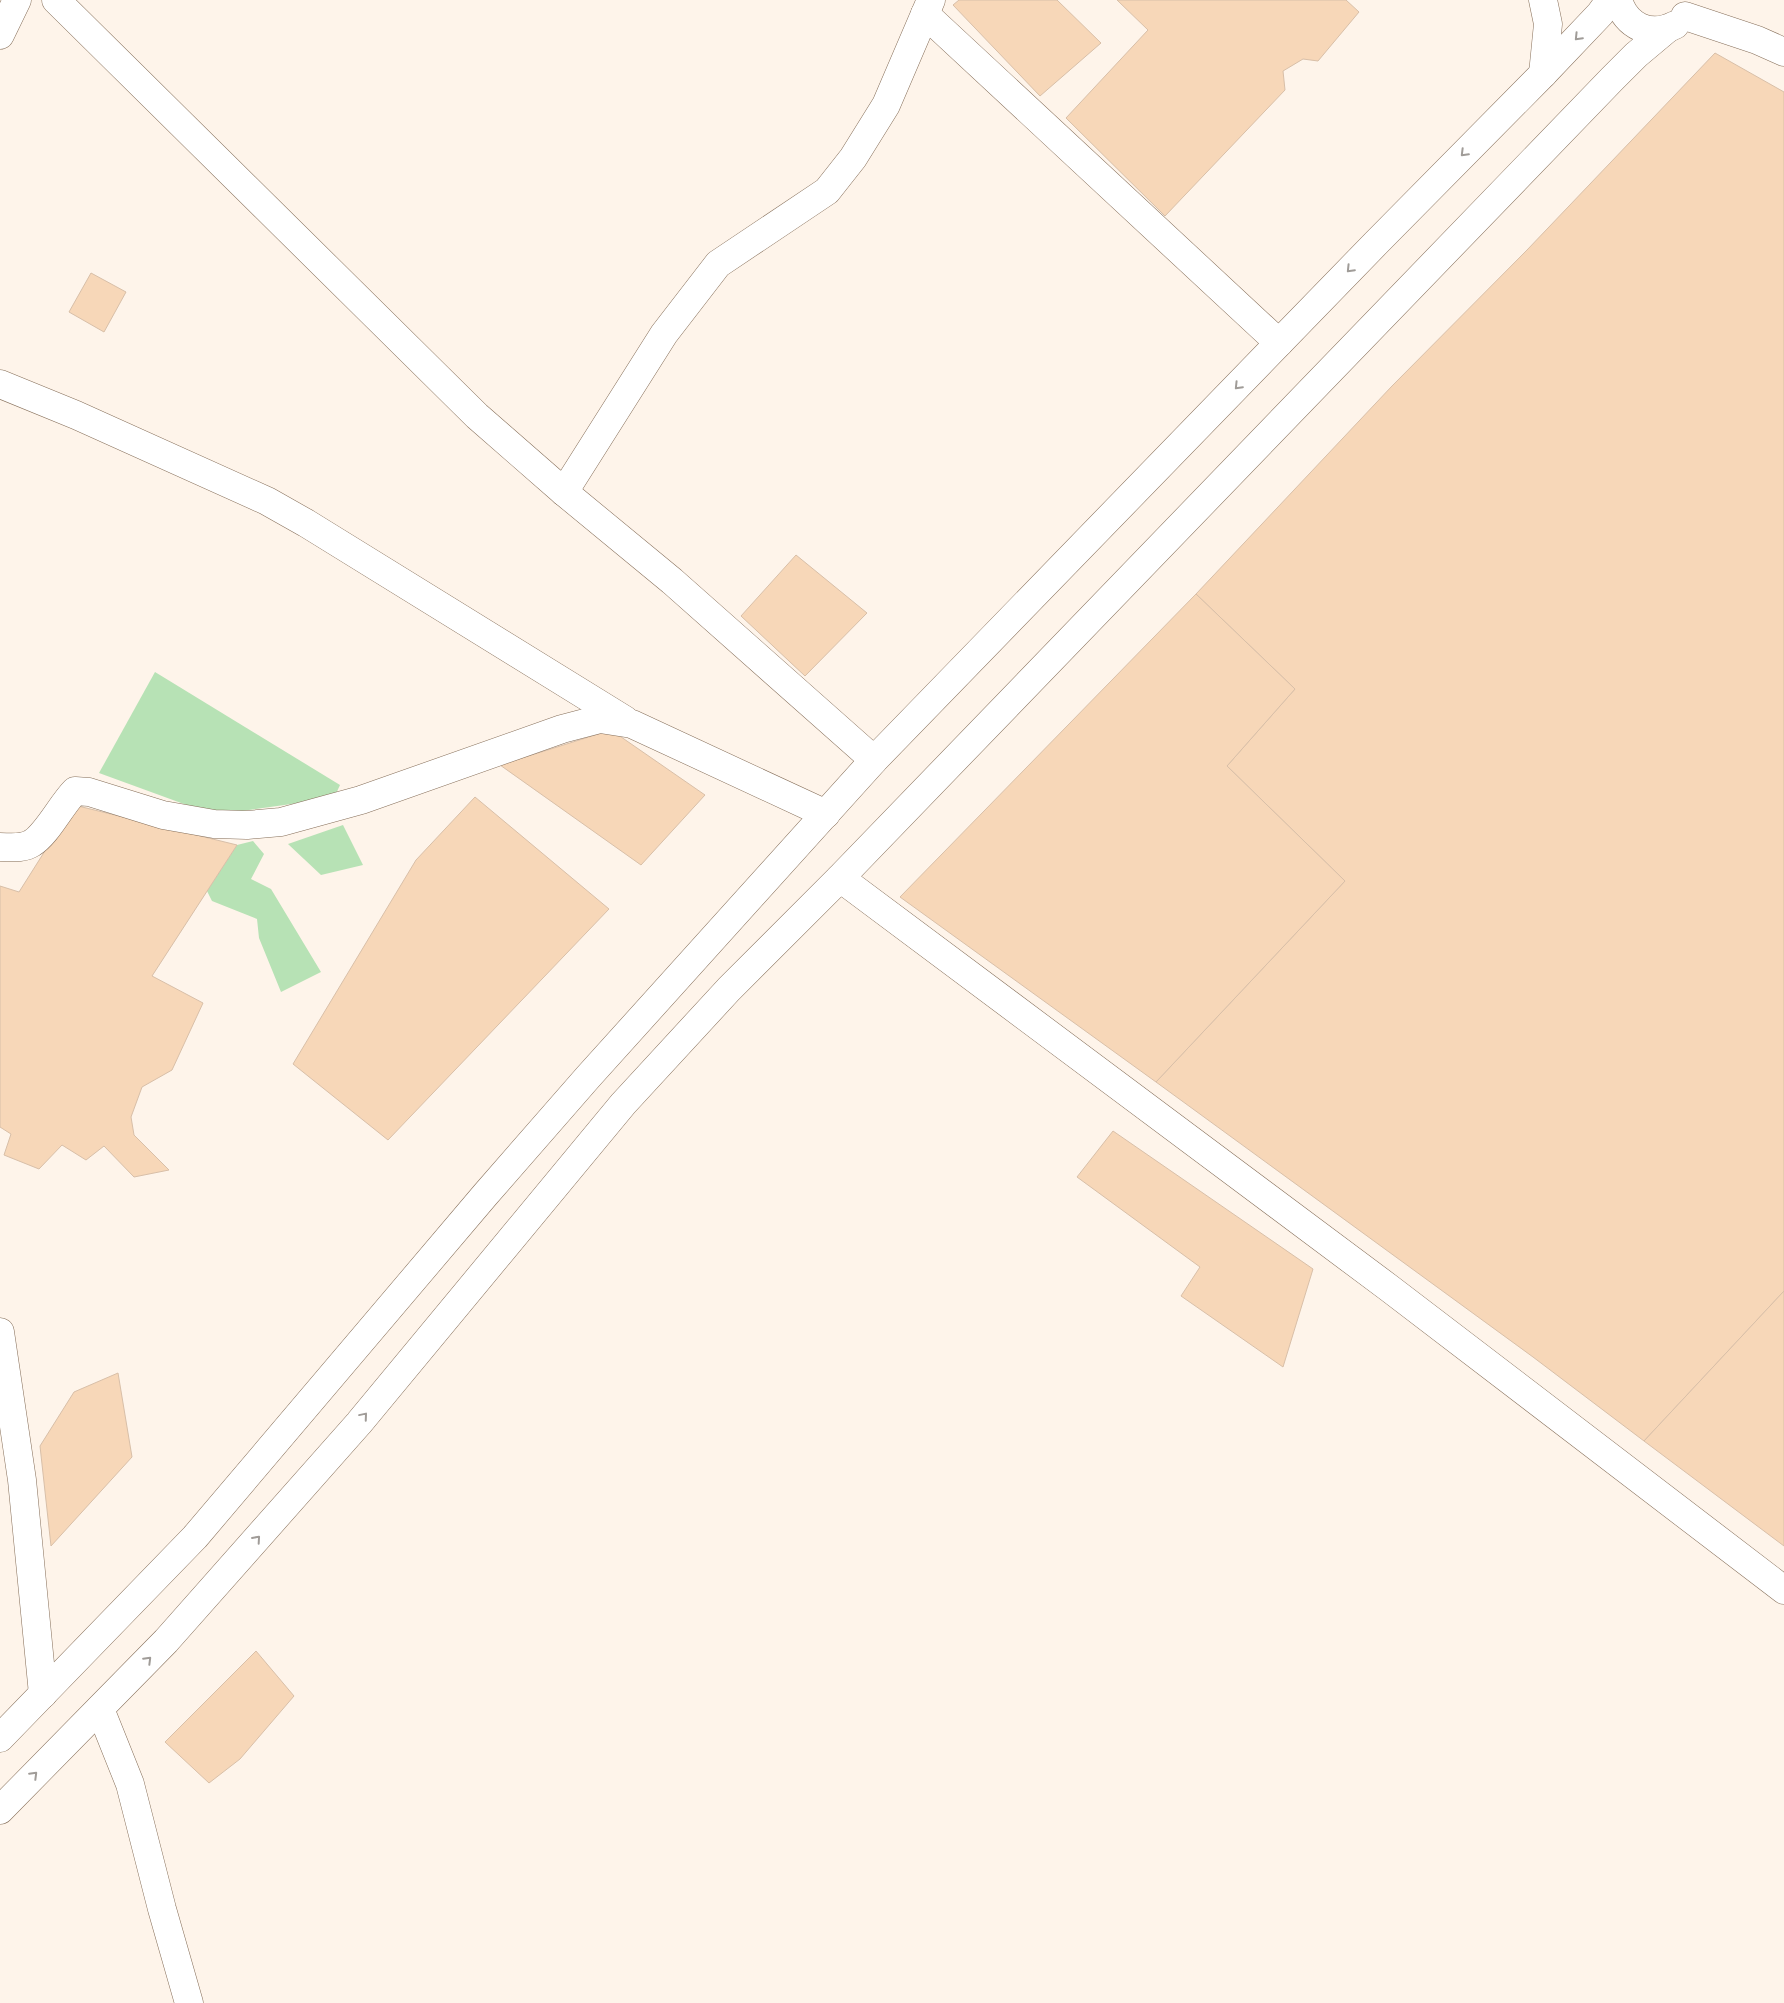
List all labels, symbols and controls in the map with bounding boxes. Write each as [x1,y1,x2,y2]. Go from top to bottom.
one-way arrow [1575,31,1584,40]
one-way arrow [1461,147,1470,156]
one-way arrow [1347,263,1356,272]
one-way arrow [1235,380,1244,389]
one-way arrow [358,1413,367,1422]
one-way arrow [251,1535,260,1544]
one-way arrow [143,1656,152,1665]
one-way arrow [28,1772,37,1781]

